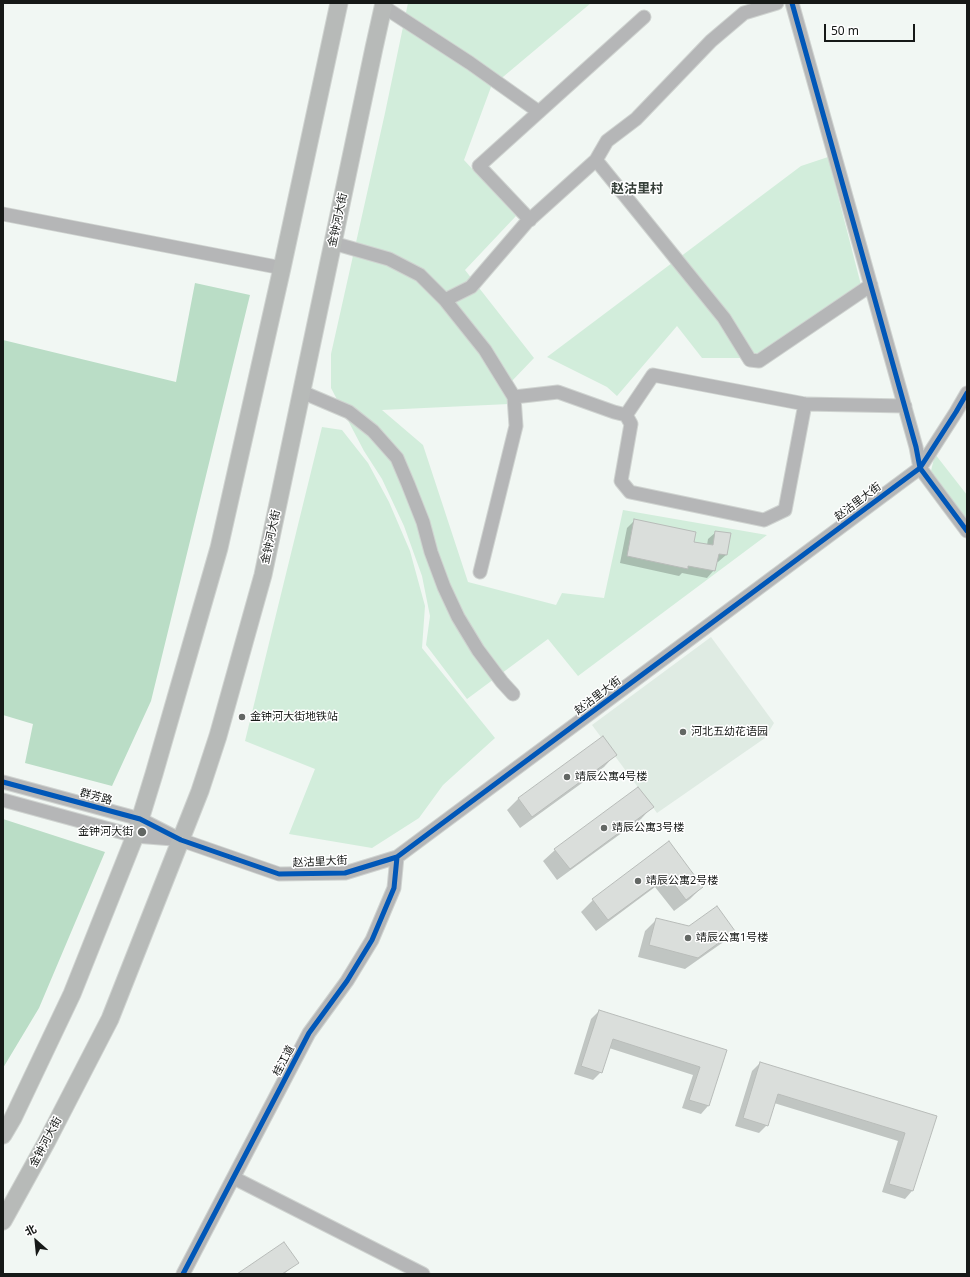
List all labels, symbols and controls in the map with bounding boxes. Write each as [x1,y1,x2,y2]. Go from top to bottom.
scale bar [826,16,917,42]
text: 50 m [831,22,859,39]
district label: 赵沽里村 [611,181,663,197]
street label: 金钟河大街 [326,192,350,248]
street label: 赵沽里大街 [832,480,884,524]
street label: 金钟河大街 [259,509,283,565]
street label: 赵沽里大街 [572,674,624,718]
place label: 金钟河大街地铁站 [250,710,338,724]
marker: 金钟河大街地铁站 [237,712,247,722]
place label: 河北五幼花语园 [691,725,768,739]
marker: 河北五幼花语园 [678,727,688,737]
place label: 靖辰公寓4号楼 [575,770,647,784]
marker: 靖辰公寓4号楼 [562,772,572,782]
street label: 群芳路 [78,786,114,808]
place label: 靖辰公寓3号楼 [612,821,684,835]
marker: 靖辰公寓3号楼 [599,823,609,833]
place label: 金钟河大街 [78,825,133,839]
marker: 金钟河大街 [136,826,148,838]
street label: 赵沽里大街 [292,854,348,870]
place label: 靖辰公寓2号楼 [646,874,718,888]
marker: 靖辰公寓2号楼 [633,876,643,886]
place label: 靖辰公寓1号楼 [696,931,768,945]
marker: 靖辰公寓1号楼 [683,933,693,943]
street label: 桂江道 [270,1043,298,1079]
street label: 金钟河大街 [27,1115,65,1169]
north arrow [16,1221,56,1261]
text: 北 [22,1221,39,1239]

